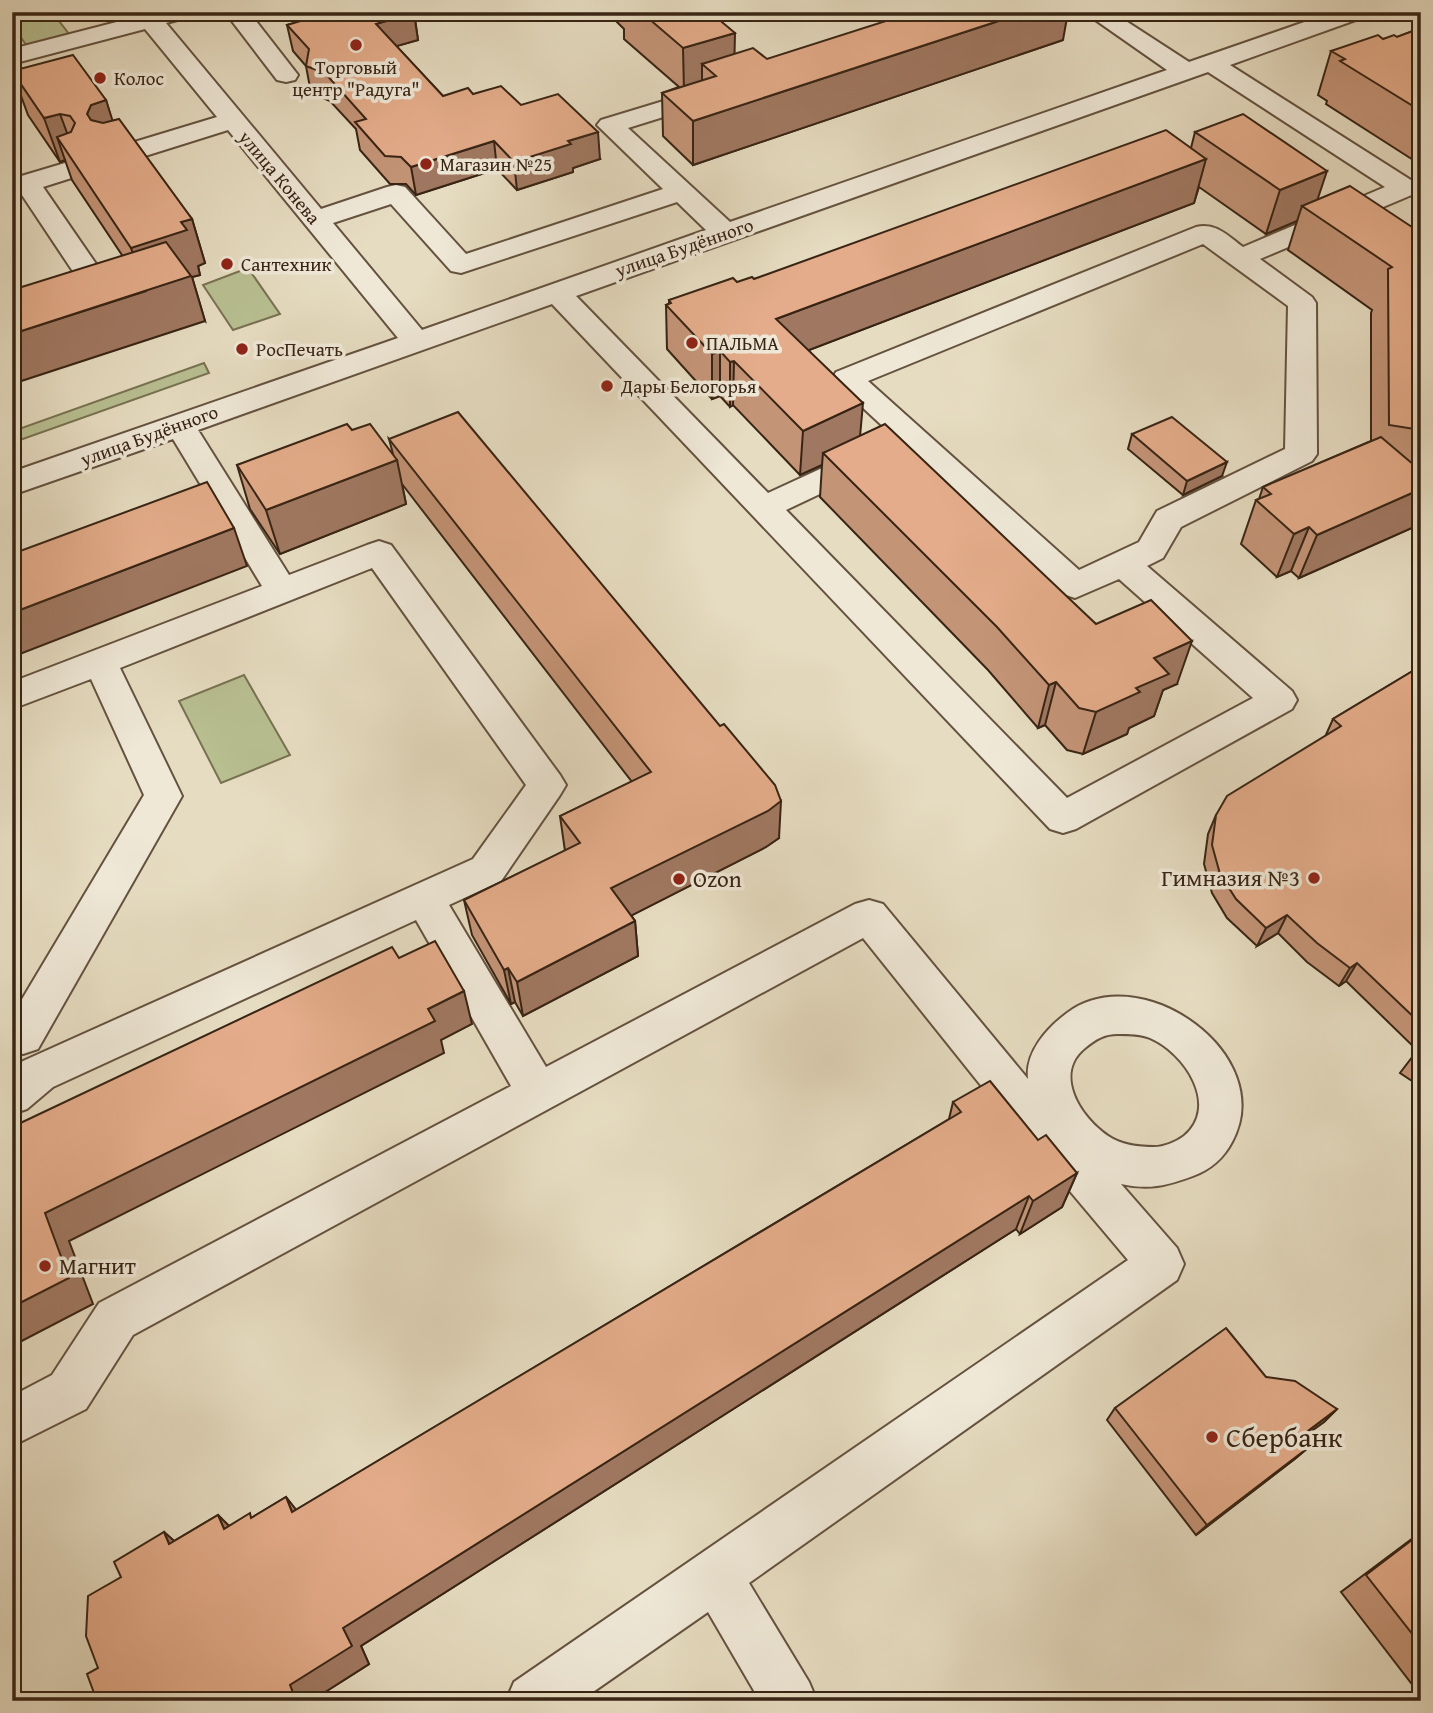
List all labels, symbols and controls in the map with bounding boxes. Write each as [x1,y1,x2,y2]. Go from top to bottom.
marker: Торговый центр "Радуга" [348,37,364,53]
place label: Торговый центр "Радуга" [292,53,420,103]
place label: Колос [114,64,164,92]
marker: Колос [92,70,108,86]
street label: улица Конева [232,123,328,230]
place label: Магазин №25 [440,150,552,178]
marker: Магазин №25 [418,156,434,172]
street label: улица Будённого [610,210,757,284]
place label: Сантехник [241,250,331,278]
marker: Сантехник [219,256,235,272]
place label: ПАЛЬМА [706,329,779,357]
place label: РосПечать [256,335,343,363]
marker: ПАЛЬМА [684,335,700,351]
marker: РосПечать [234,341,250,357]
place label: Дары Белогорья [620,372,757,400]
marker: Дары Белогорья [599,378,615,394]
street label: улица Будённого [75,397,222,473]
place label: Гимназия №3 [1161,861,1300,894]
place label: Ozon [693,862,742,895]
marker: Гимназия №3 [1306,870,1322,886]
marker: Ozon [671,871,687,887]
place label: Магнит [59,1249,136,1282]
marker: Магнит [37,1258,53,1274]
place label: Сбербанк [1226,1416,1343,1457]
marker: Сбербанк [1204,1429,1220,1445]

